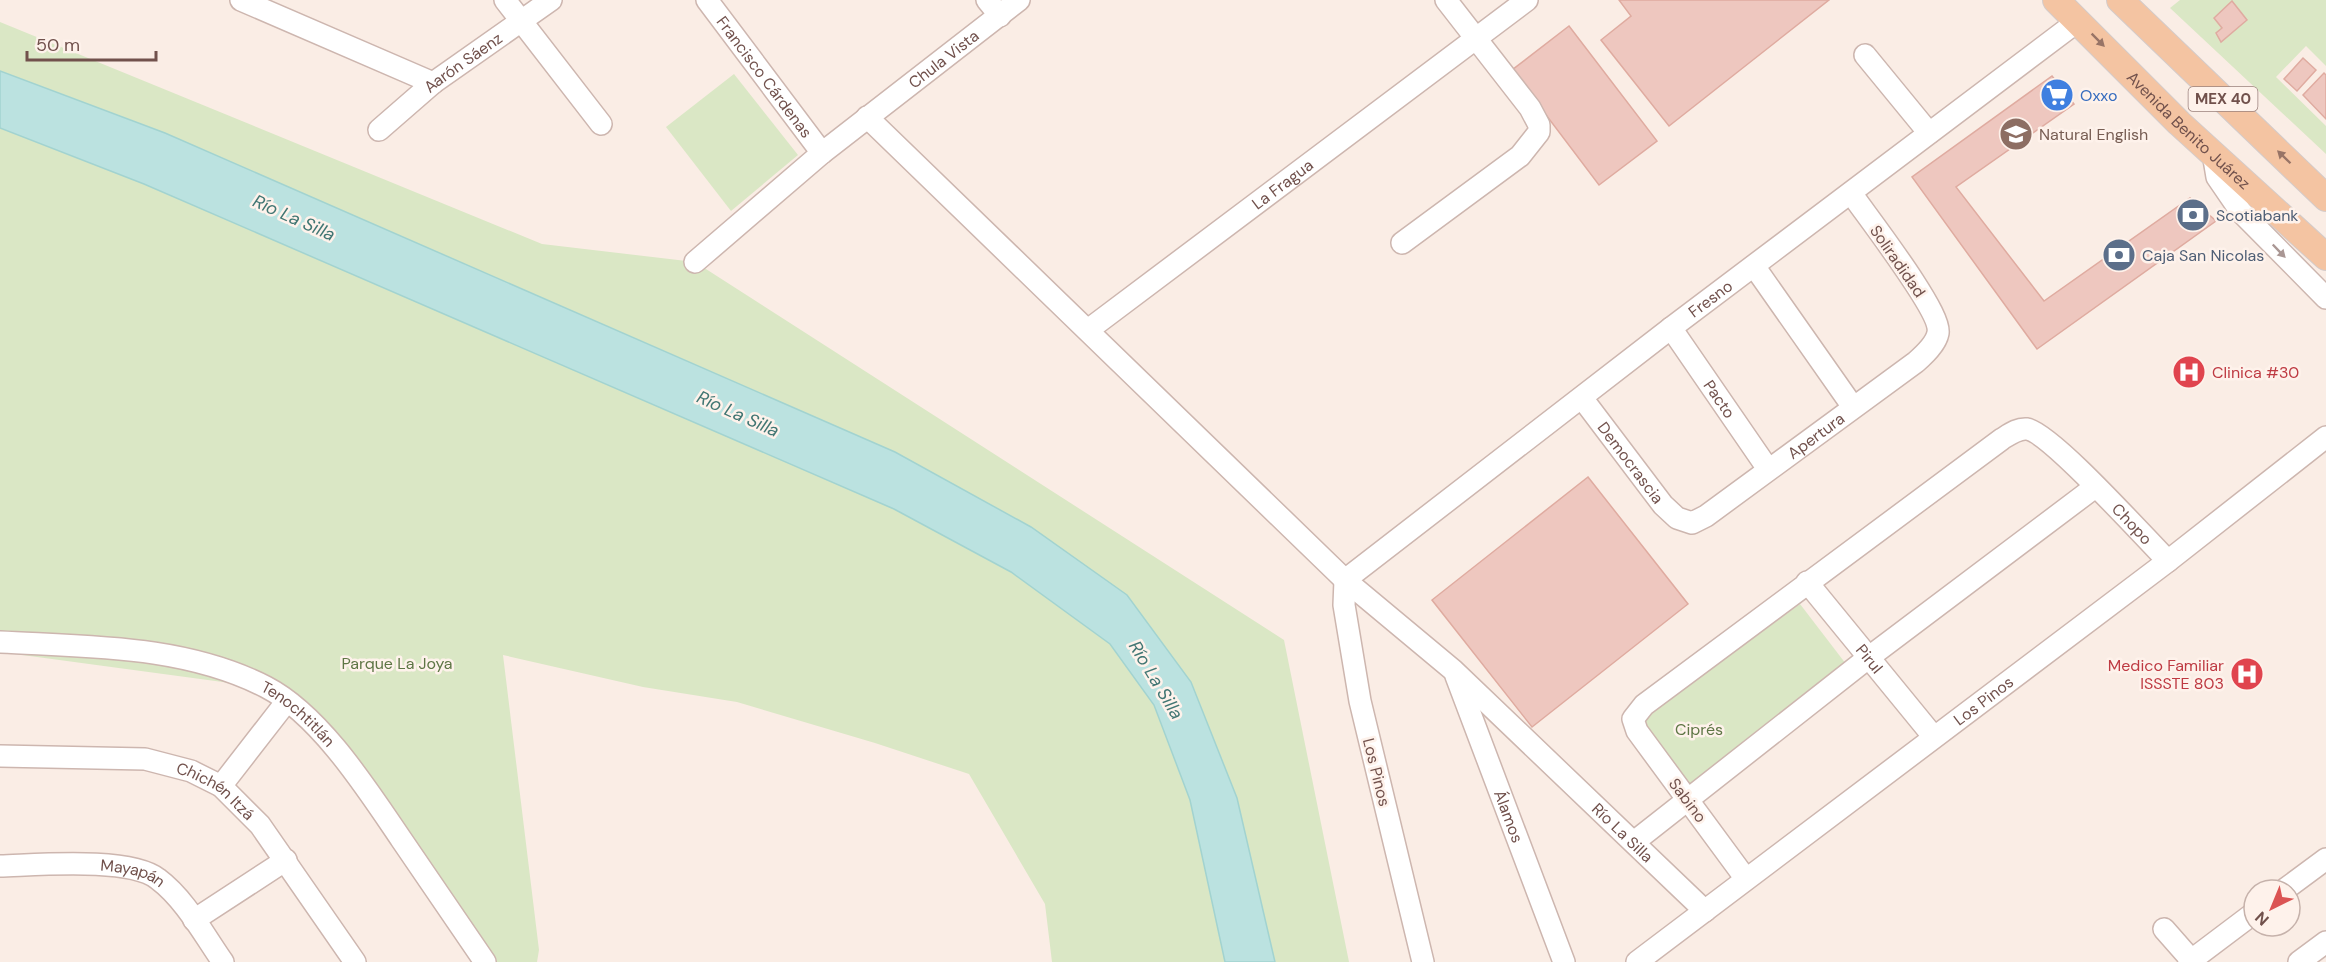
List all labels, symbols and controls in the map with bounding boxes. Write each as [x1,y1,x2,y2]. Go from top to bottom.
street label: Francisco Cárdenas [712,12,817,142]
scale bar [27,24,156,62]
street label: Chula Vista [904,25,983,93]
street label: Aarón Sáenz [419,28,506,97]
text: 50 m [36,33,80,57]
one-way arrow [2090,33,2104,47]
street label: Avenida Benito Juárez [2122,67,2255,194]
supermarket icon: Oxxo [2039,77,2075,113]
place label: Oxxo [2080,85,2117,106]
road number: MEX 40 [2188,87,2258,111]
school or university icon: Natural English [1998,116,2034,152]
place label: Natural English [2039,124,2148,145]
one-way arrow [2277,151,2291,165]
street label: La Fragua [1248,155,1317,214]
water label: Río La Silla [249,189,339,247]
bank icon: Scotiabank [2175,197,2211,233]
place label: Scotiabank [2216,205,2298,226]
street label: Soliradidad [1865,221,1930,301]
bank icon: Caja San Nicolas [2101,237,2137,273]
one-way arrow [2272,244,2286,258]
place label: Caja San Nicolas [2142,245,2264,266]
street label: Fresno [1684,275,1737,322]
hospital icon: Clinica #30 [2171,354,2207,390]
place label: Clinica #30 [2212,362,2299,383]
street label: Pacto [1699,376,1740,422]
water label: Río La Silla [693,385,783,443]
street label: Apertura [1783,408,1849,464]
street label: Democrascia [1593,418,1668,508]
street label: Chopo [2107,499,2157,549]
water label: Río La Silla [1123,636,1189,724]
street label: Pirul [1851,640,1887,678]
park label: Parque La Joya [341,653,453,674]
place label: Medico Familiar ISSSTE 803 [2108,655,2224,694]
hospital icon: Medico Familiar ISSSTE 803 [2229,656,2265,692]
street label: Los Pinos [1949,671,2018,730]
street label: Tenochtitlán [258,676,340,751]
park label: Ciprés [1675,719,1723,740]
street label: Los Pinos [1358,736,1395,808]
street label: Chichén Itzá [174,758,259,825]
street label: Sabino [1664,774,1711,827]
street label: Álamos [1489,787,1528,846]
street label: Río La Silla [1587,798,1658,867]
street label: Mayapán [100,855,170,892]
north arrow [2242,878,2302,938]
text: N [2251,907,2274,930]

